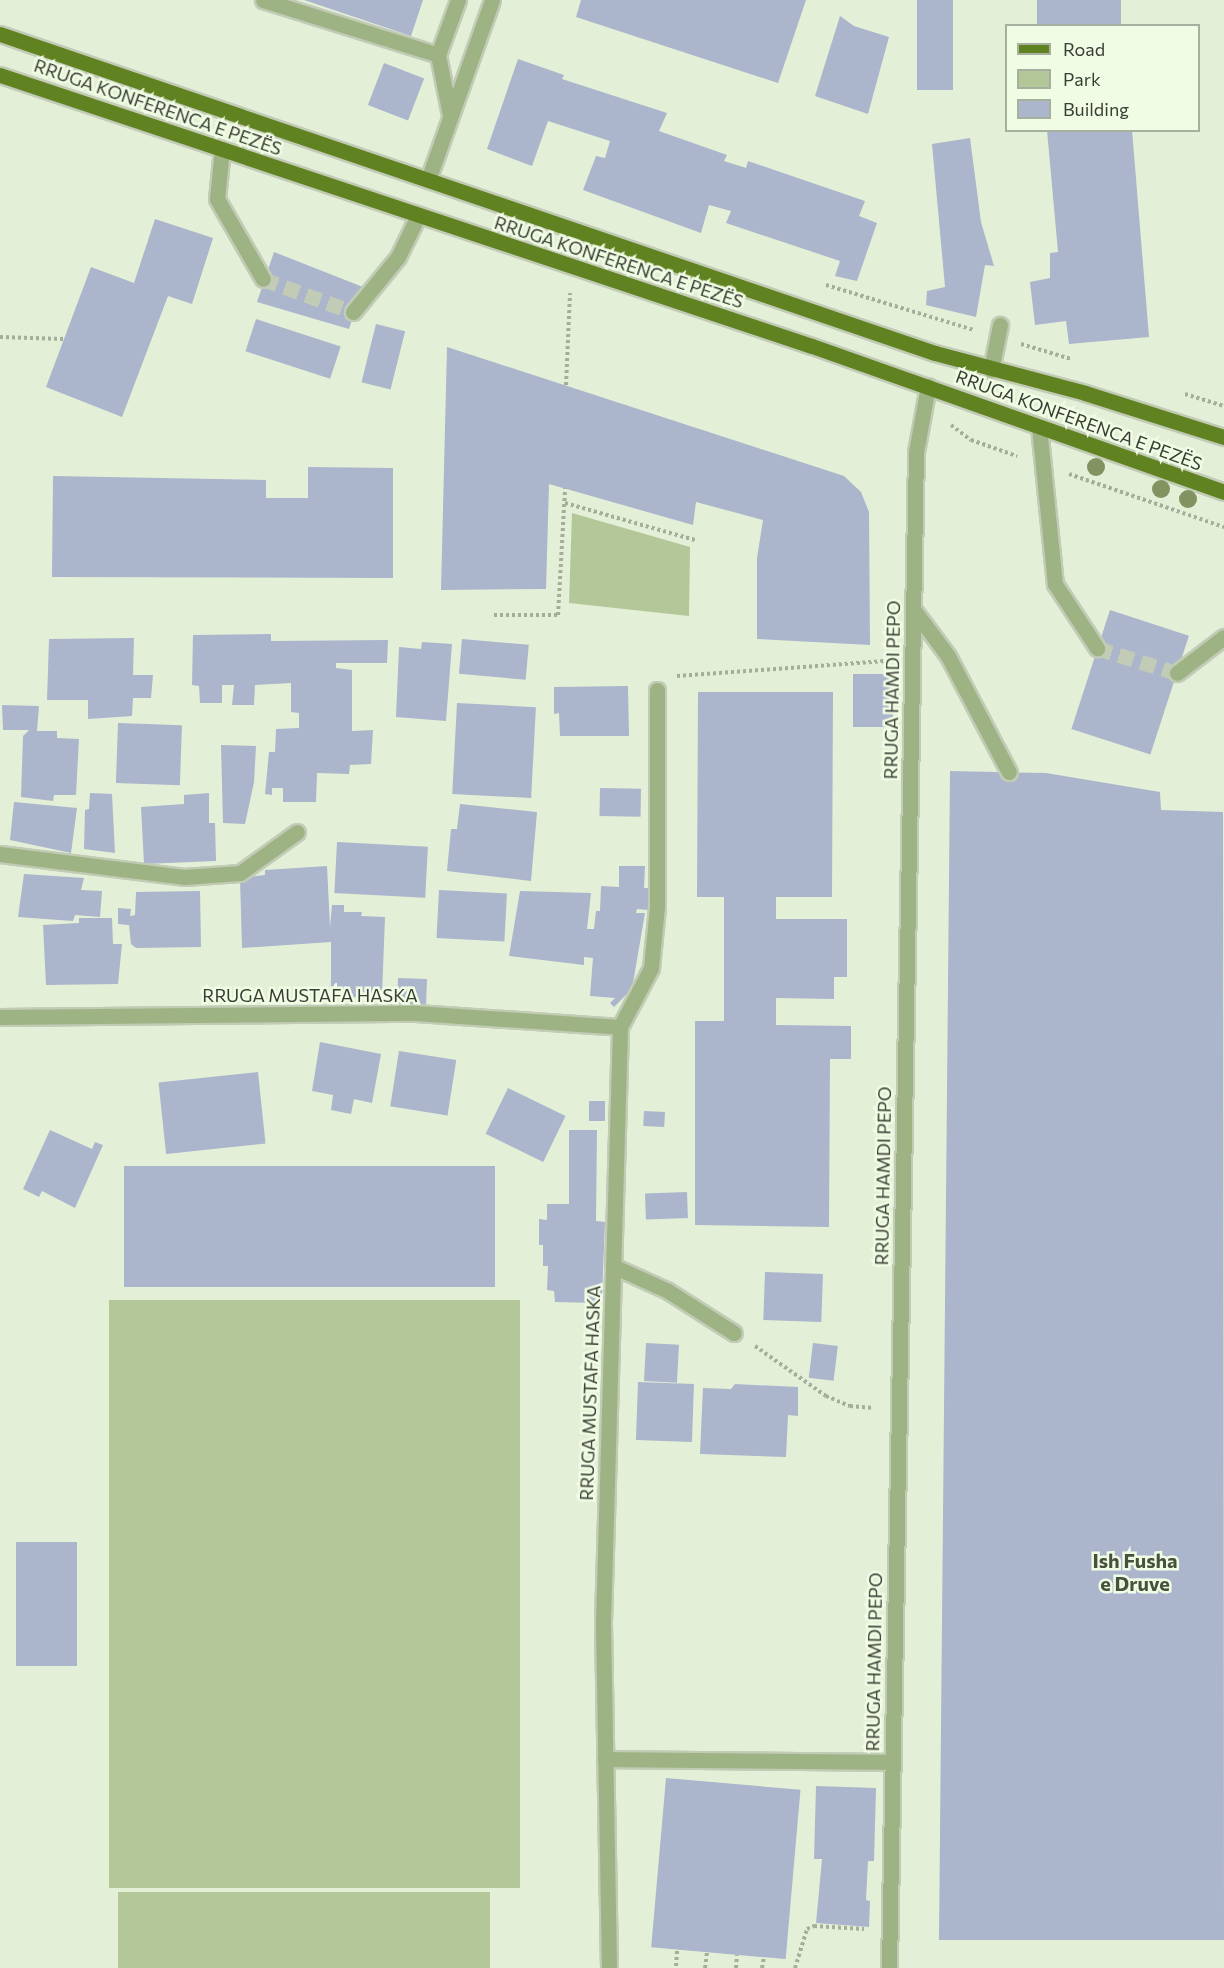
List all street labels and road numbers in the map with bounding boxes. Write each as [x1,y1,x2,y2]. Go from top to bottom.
street label: RRUGA KONFERENCA E PEZËS [31,54,285,160]
street label: RRUGA KONFERENCA E PEZËS [492,211,746,313]
street label: RRUGA KONFERENCA E PEZËS [953,365,1205,475]
street label: RRUGA HAMDI PEPO [880,600,904,780]
street label: RRUGA MUSTAFA HASKA [202,984,418,1006]
street label: RRUGA HAMDI PEPO [871,1086,895,1266]
street label: RRUGA MUSTAFA HASKA [575,1285,605,1501]
street label: RRUGA HAMDI PEPO [862,1572,886,1752]

